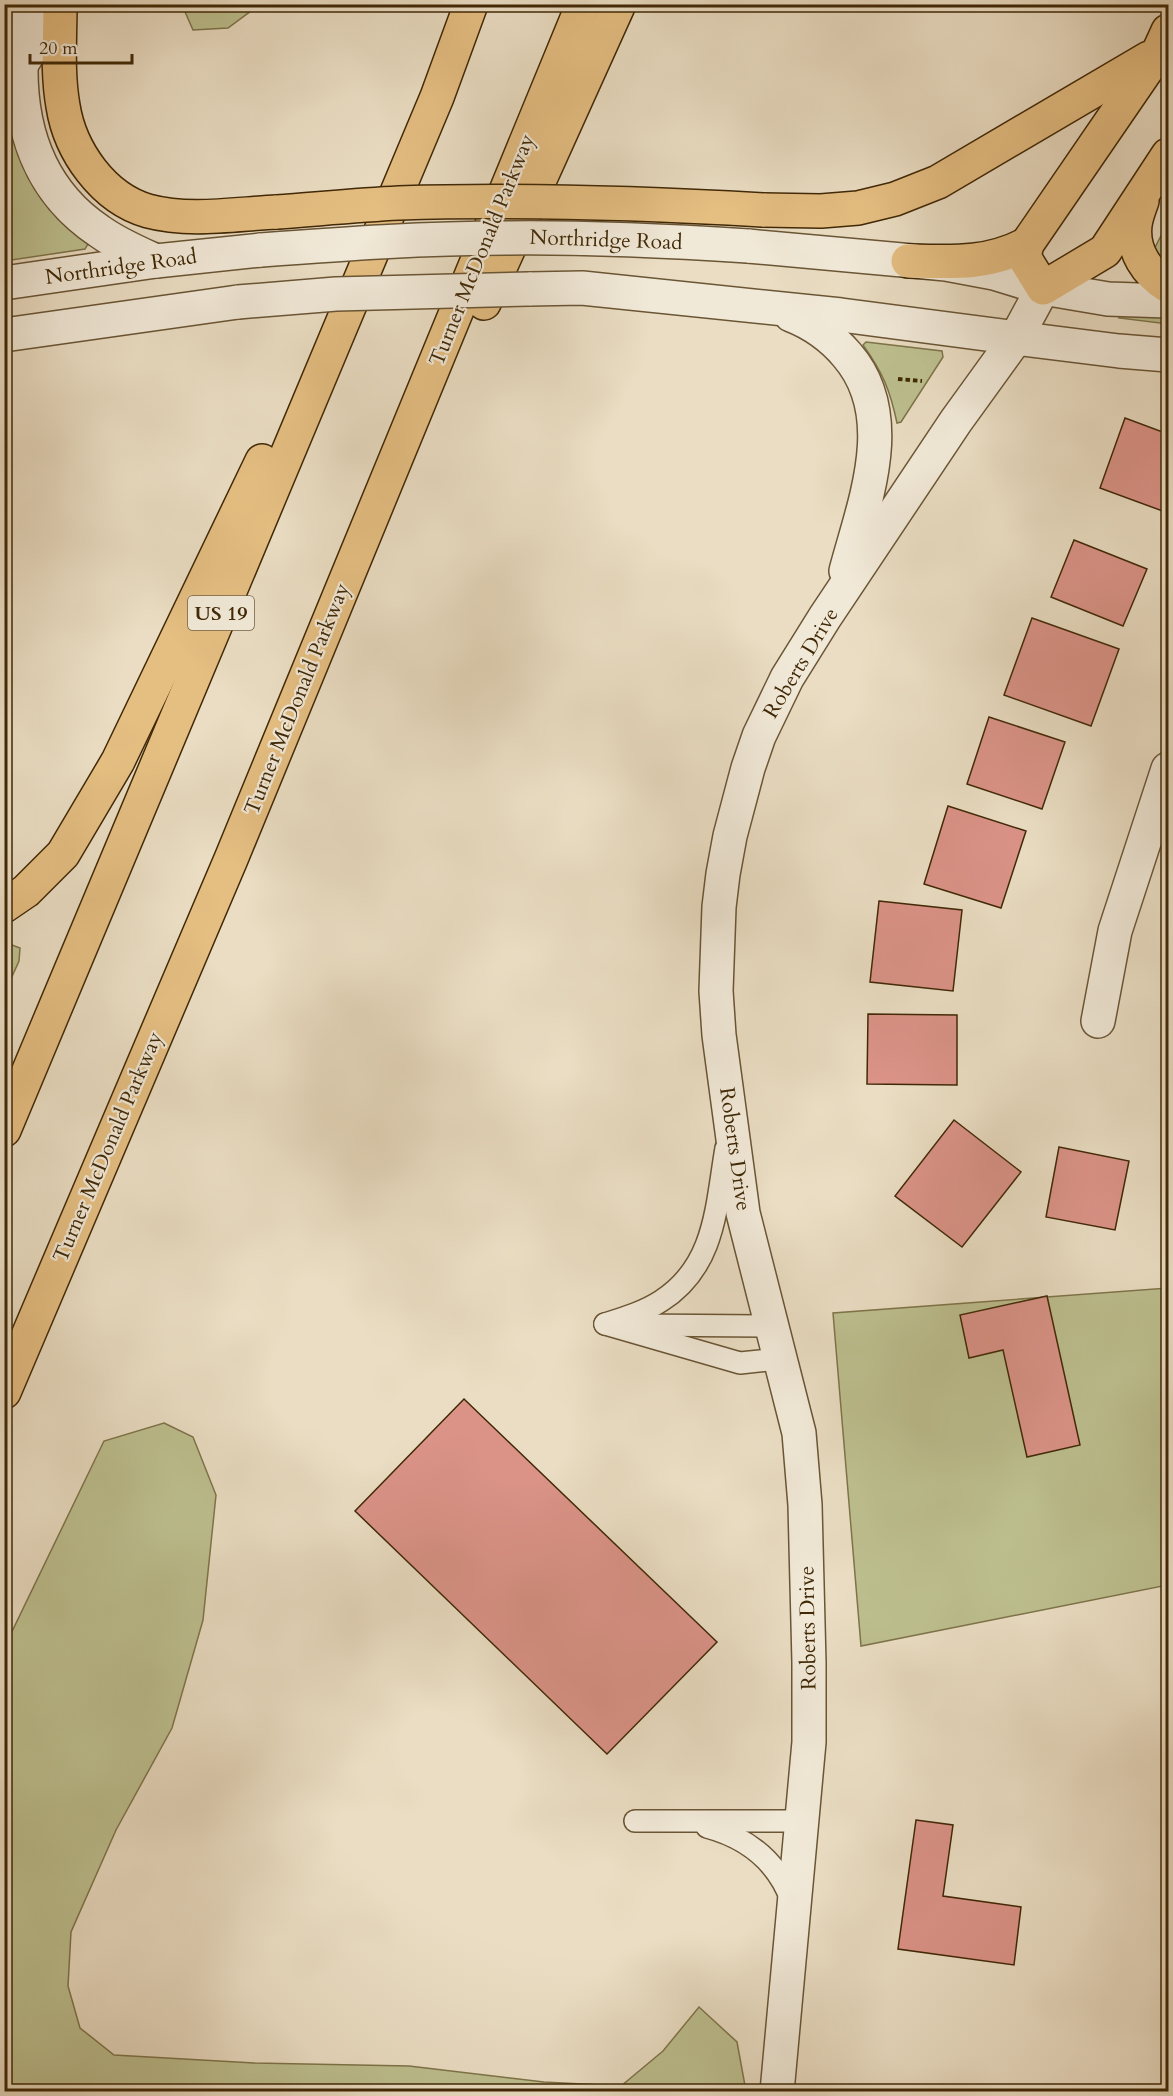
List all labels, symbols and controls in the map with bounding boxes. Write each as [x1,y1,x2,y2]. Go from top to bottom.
scale bar [30,27,132,65]
text: 20 m [39,36,78,61]
street label: Turner McDonald Parkway [422,130,542,370]
street label: Northridge Road [529,223,683,257]
street label: Northridge Road [43,242,199,292]
street label: Turner McDonald Parkway [237,579,357,819]
road number: US 19 [188,596,254,630]
street label: Roberts Drive [757,602,845,724]
street label: Turner McDonald Parkway [46,1027,170,1267]
street label: Roberts Drive [712,1085,758,1213]
street label: Roberts Drive [792,1566,824,1690]

